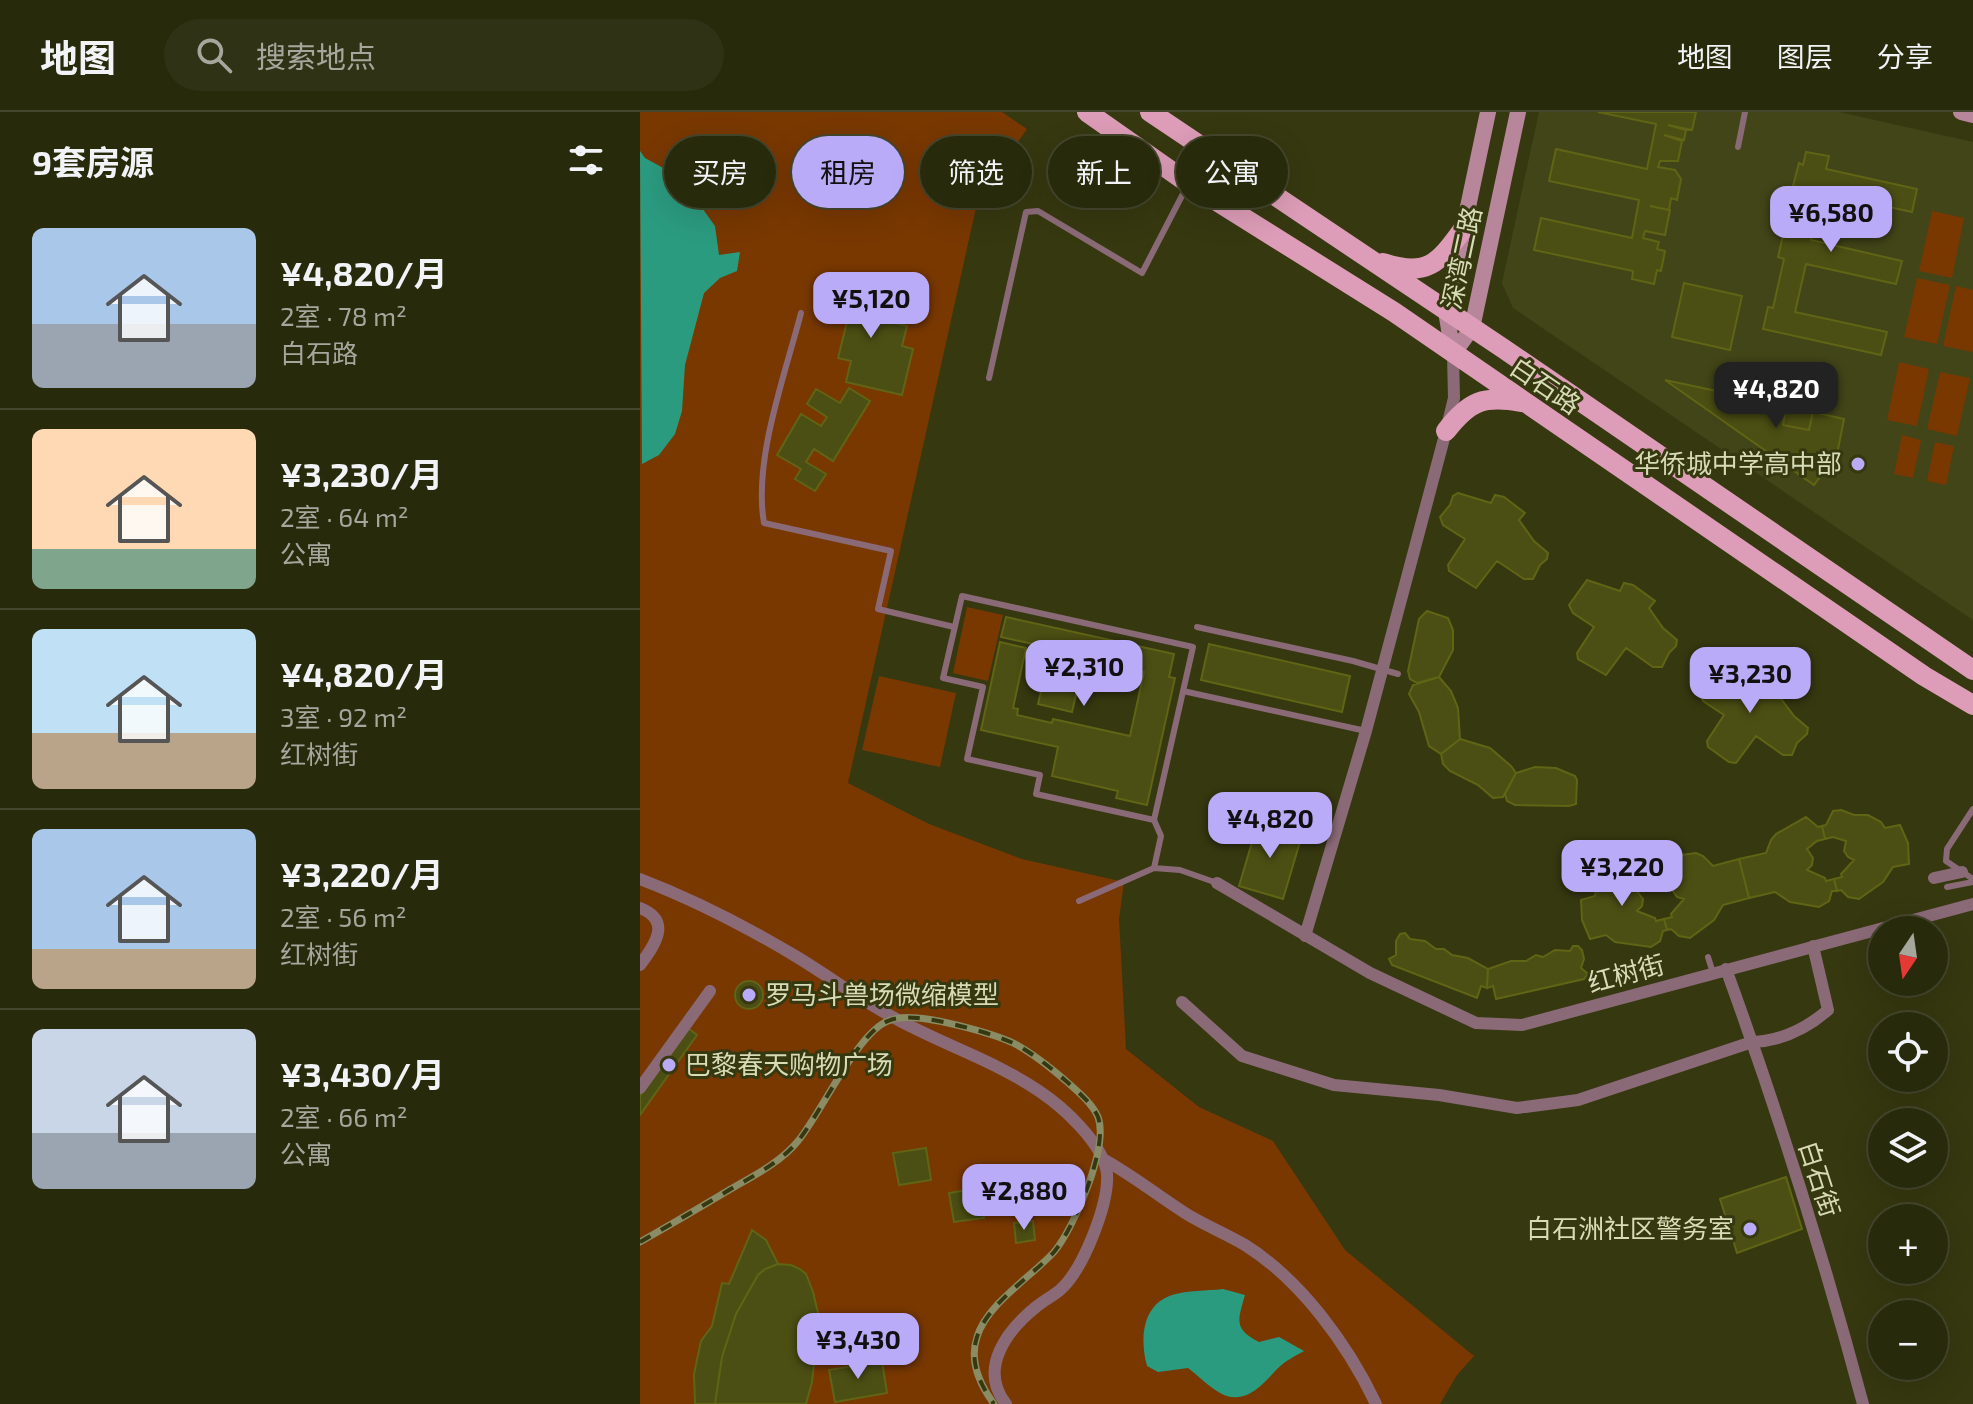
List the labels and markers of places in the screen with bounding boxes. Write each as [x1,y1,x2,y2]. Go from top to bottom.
pin: ¥6,580 [1766,186,1896,254]
pin: ¥5,120 [806,272,936,340]
pin: ¥4,820 [1711,362,1841,430]
place label: 华侨城中学高中部 [1634,447,1842,478]
marker: 华侨城中学高中部 [1849,455,1867,473]
pin: ¥2,310 [1019,640,1149,708]
pin: ¥3,230 [1685,647,1815,715]
pin: ¥4,820 [1205,792,1335,860]
pin: ¥3,220 [1557,840,1687,908]
place label: 罗马斗兽场微缩模型 [765,978,999,1009]
marker: 罗马斗兽场微缩模型 [740,986,758,1004]
place label: 巴黎春天购物广场 [685,1048,893,1079]
marker: 巴黎春天购物广场 [660,1056,678,1074]
pin: ¥2,880 [959,1164,1089,1232]
place label: 白石洲社区警务室 [1526,1212,1734,1243]
marker: 白石洲社区警务室 [1741,1220,1759,1238]
pin: ¥3,430 [793,1313,923,1381]

